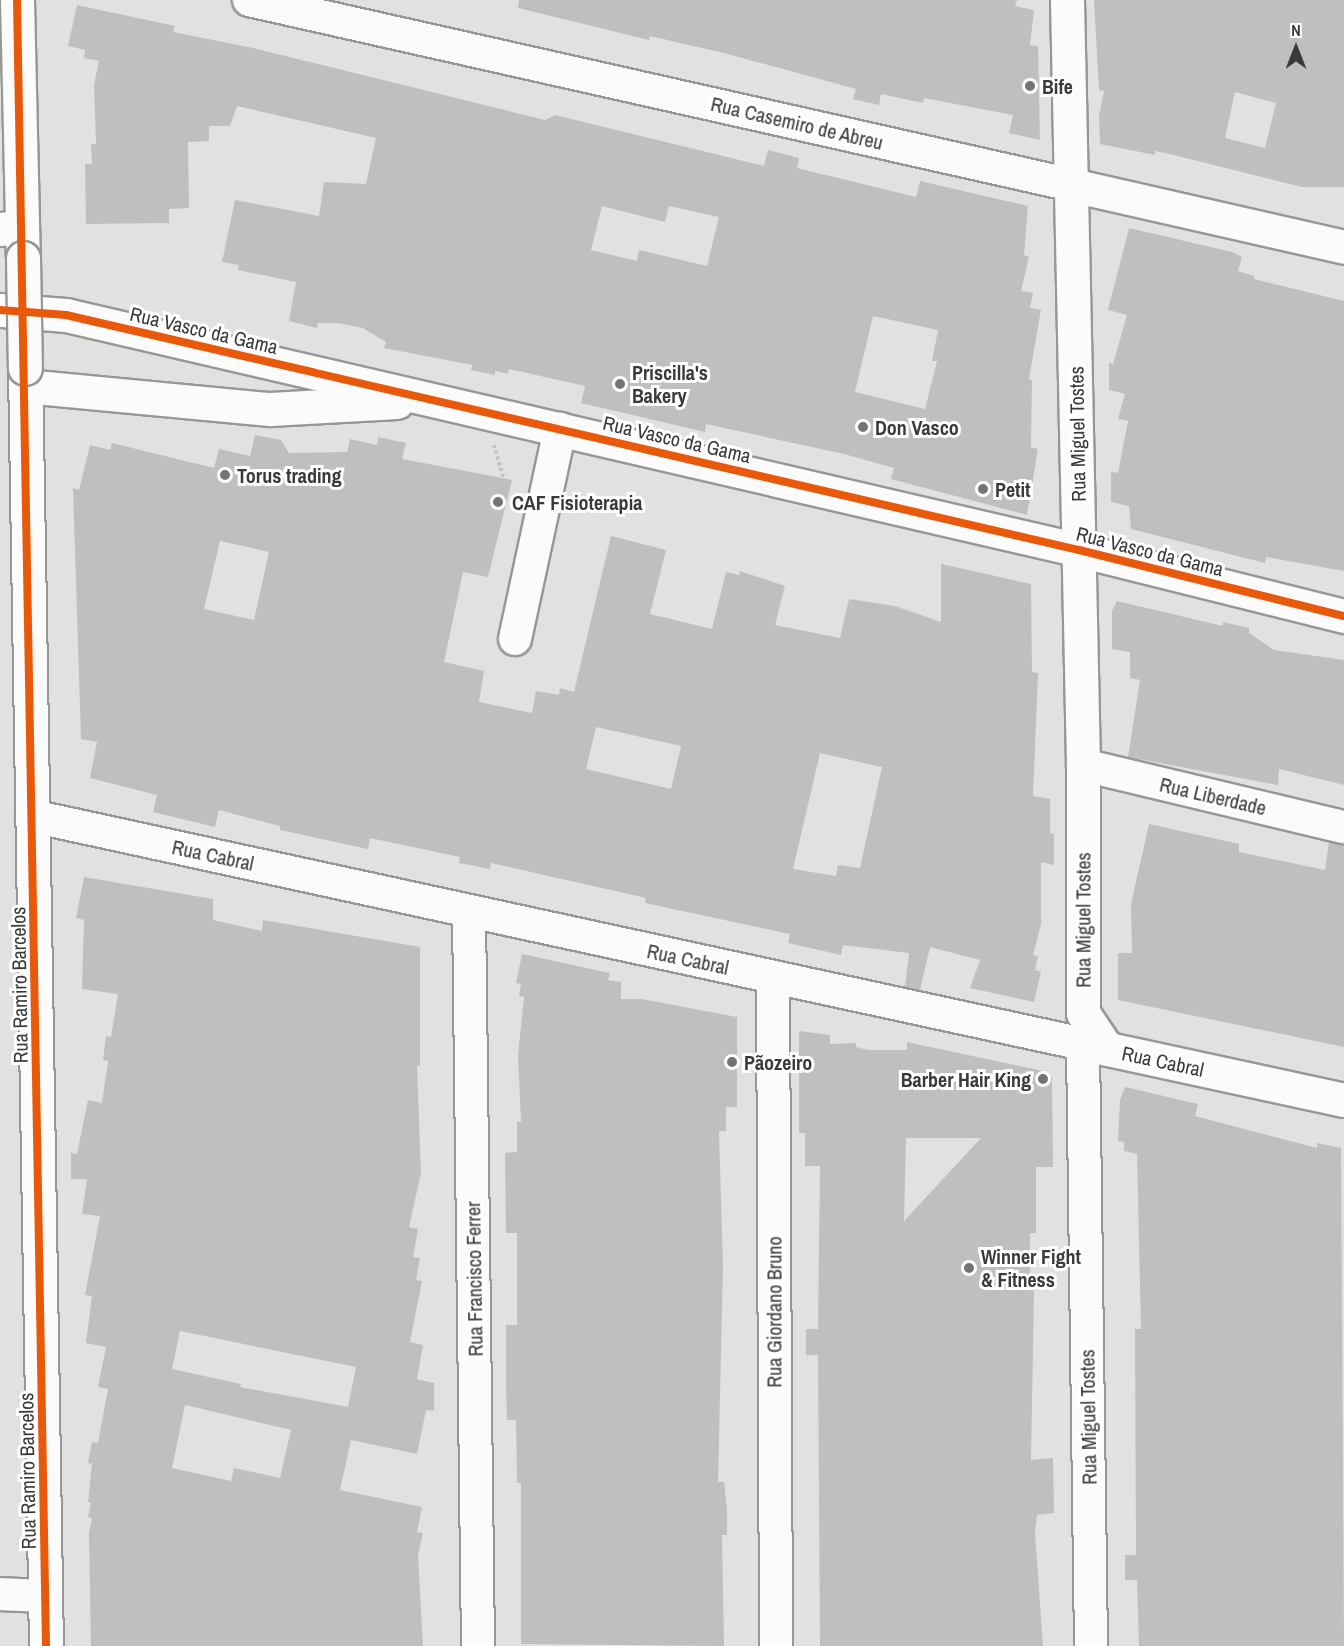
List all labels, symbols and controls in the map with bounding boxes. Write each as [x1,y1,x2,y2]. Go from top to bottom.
north arrow [1266,18,1326,78]
text: N [1291,19,1301,41]
place label: Bife [1042,74,1073,98]
marker: Bife [1023,79,1037,93]
street label: Rua Casemiro de Abreu [708,91,886,155]
street label: Rua Vasco da Gama [128,301,280,359]
place label: Priscilla's Bakery [632,360,708,407]
street label: Rua Miguel Tostes [1064,366,1090,502]
marker: Priscilla's Bakery [613,377,627,391]
street label: Rua Vasco da Gama [601,410,753,468]
place label: Don Vasco [875,415,959,439]
marker: Don Vasco [856,420,870,434]
place label: Torus trading [237,463,341,487]
marker: Torus trading [218,468,232,482]
place label: Petit [995,477,1031,501]
marker: Petit [976,482,990,496]
place label: CAF Fisioterapia [512,490,642,514]
marker: CAF Fisioterapia [489,493,507,511]
street label: Rua Vasco da Gama [1074,521,1226,581]
street label: Rua Liberdade [1157,772,1269,820]
street label: Rua Cabral [170,835,256,875]
street label: Rua Miguel Tostes [1071,852,1095,988]
street label: Rua Ramiro Barcelos [6,906,32,1064]
street label: Rua Cabral [645,939,731,979]
street label: Rua Cabral [1120,1041,1206,1081]
place label: Pãozeiro [744,1050,812,1074]
marker: Pãozeiro [725,1055,739,1069]
place label: Barber Hair King [901,1067,1031,1091]
marker: Barber Hair King [1036,1072,1050,1086]
street label: Rua Francisco Ferrer [461,1201,487,1357]
street label: Rua Giordano Bruno [762,1236,786,1388]
place label: Winner Fight & Fitness [981,1244,1081,1291]
marker: Winner Fight & Fitness [962,1261,976,1275]
street label: Rua Miguel Tostes [1075,1349,1101,1485]
street label: Rua Ramiro Barcelos [14,1392,40,1550]

